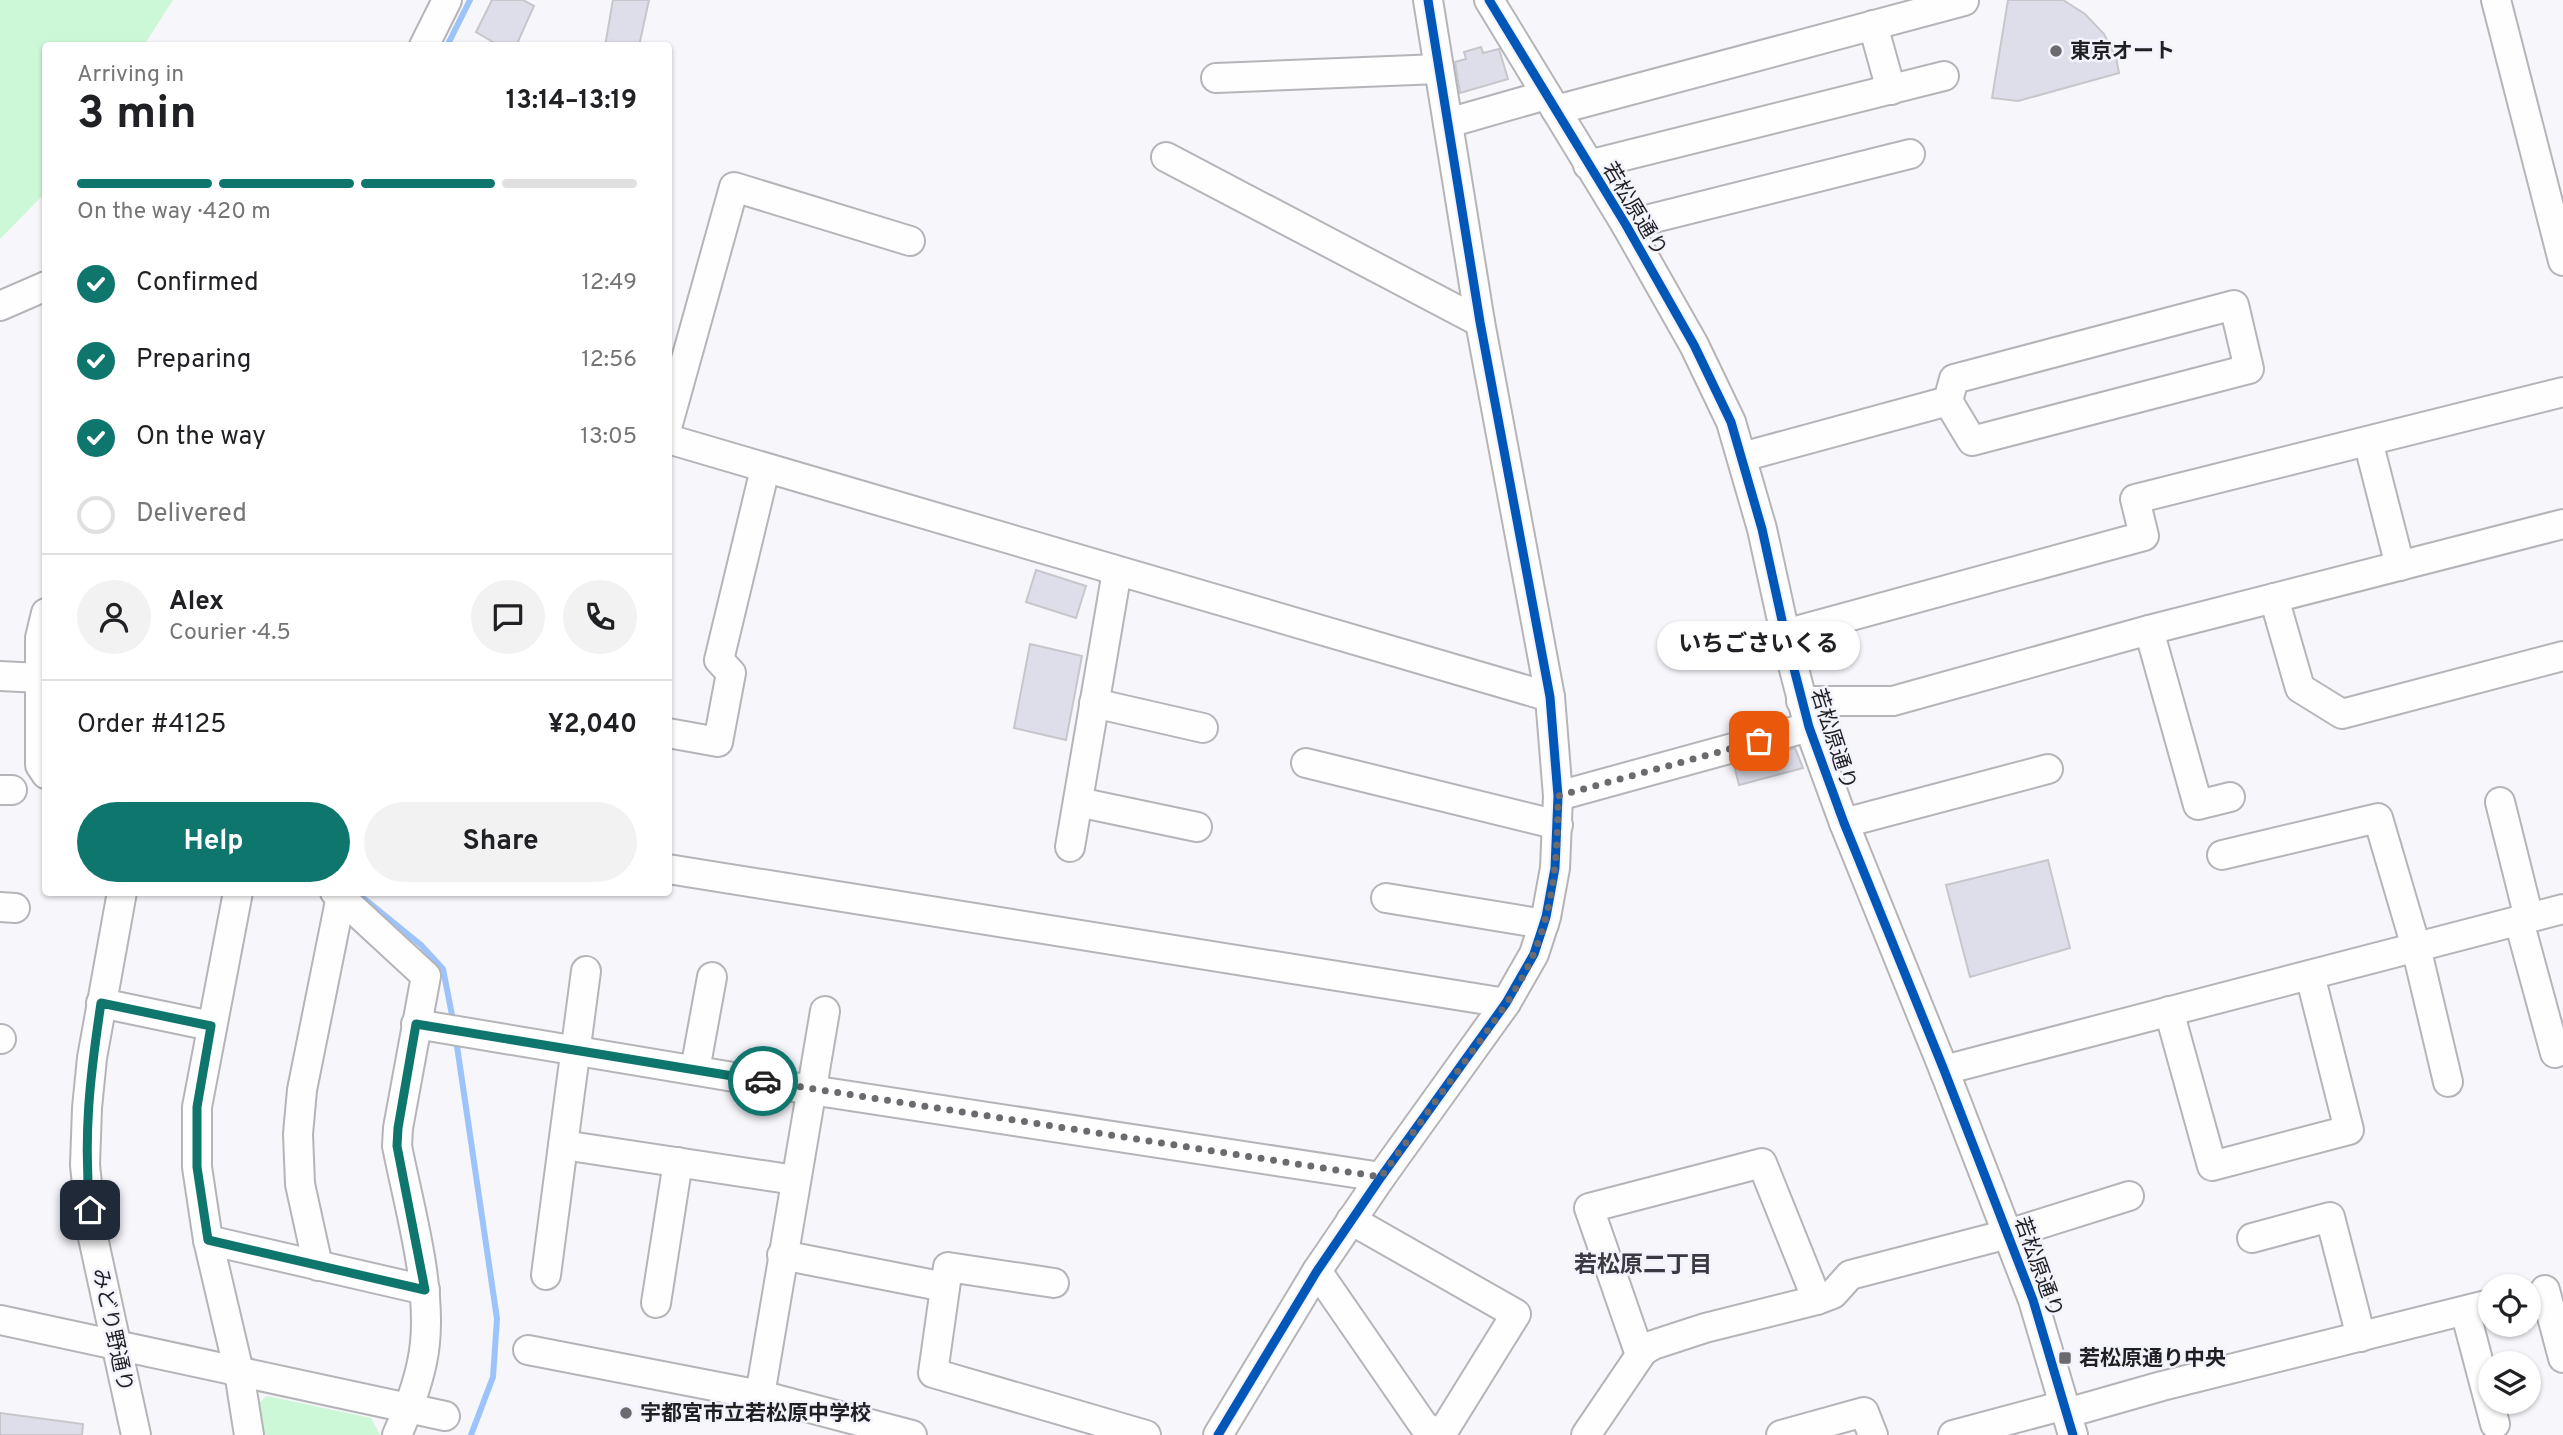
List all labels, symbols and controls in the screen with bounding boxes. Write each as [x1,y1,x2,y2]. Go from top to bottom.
place label: 東京オート [2070,39,2175,66]
marker: 東京オート [2048,43,2064,59]
text: Arriving in [77,61,184,90]
text: 13:14–13:19 [506,85,637,118]
text: 3 min [77,86,197,145]
street label: 若松原通り [1595,158,1672,262]
text: On the way · 420 m [77,198,271,227]
icon: check [77,265,115,303]
text: Confirmed [136,267,259,300]
text: 12:49 [582,269,637,298]
icon: check [77,342,115,380]
text: Preparing [136,344,251,377]
text: 12:56 [581,346,637,375]
icon: check [77,419,115,457]
text: On the way [136,421,266,454]
text: 13:05 [580,423,637,452]
text: Delivered [136,498,247,531]
button: person [77,580,151,654]
button: chat [471,580,545,654]
button: phone [563,580,637,654]
text: Alex [169,586,224,619]
text: Courier · 4.5 [169,619,291,648]
callout: いちごさいくる [1658,622,1860,671]
text: いちごさいくる [1678,631,1839,660]
street label: 若松原通り [1804,685,1862,794]
text: Order #4125 [77,709,226,742]
text: ¥2,040 [548,709,637,742]
pin [1729,711,1789,771]
icon: bag [1740,722,1778,760]
button: Help [77,802,350,882]
button: Share [364,802,637,882]
courier [728,1046,798,1116]
icon: car [744,1062,782,1100]
pin [60,1180,120,1240]
icon: home [71,1191,109,1229]
street label: 若松原通り [2007,1214,2068,1321]
district label: 若松原二丁目 [1574,1252,1712,1281]
street label: みどり野通り [85,1266,138,1395]
map controls [2478,1274,2541,1414]
button: locate [2478,1274,2541,1337]
place label: 若松原通り中央 [2079,1346,2226,1373]
marker: 若松原通り中央 [2057,1350,2073,1366]
button: layers [2478,1351,2541,1414]
place label: 宇都宮市立若松原中学校 [640,1401,871,1428]
marker: 宇都宮市立若松原中学校 [618,1405,634,1421]

